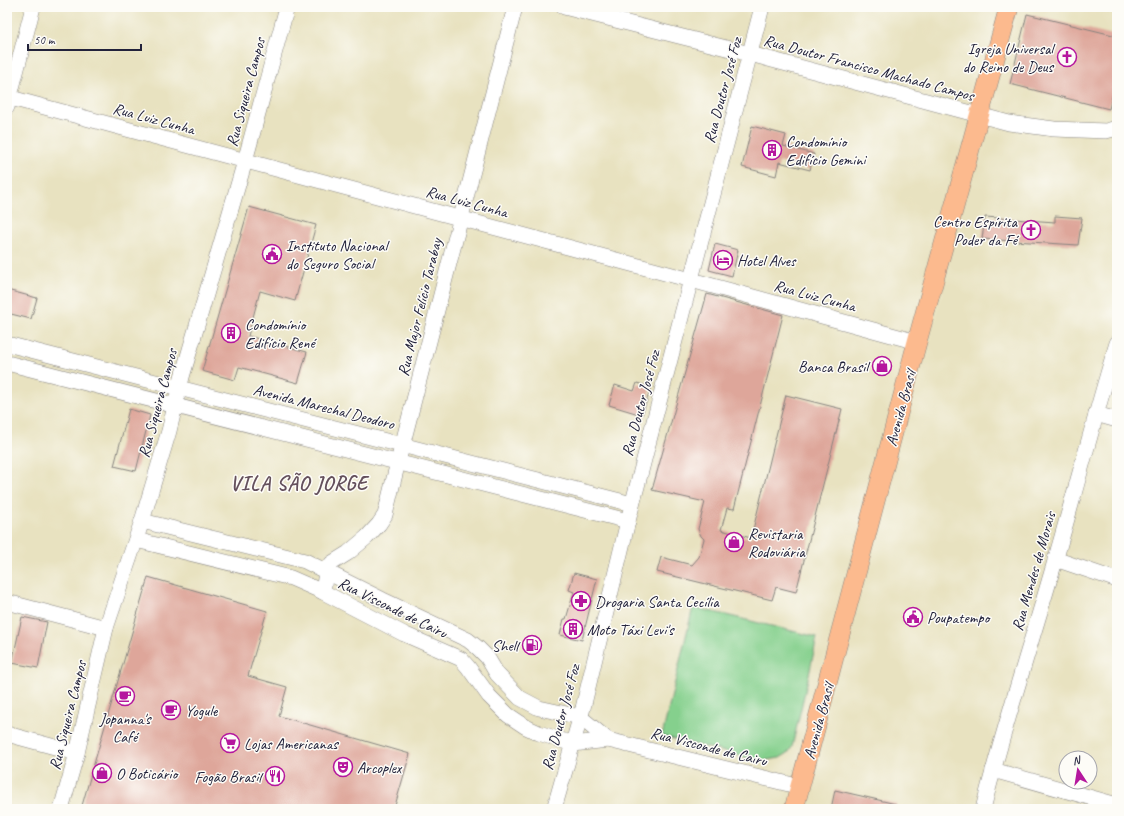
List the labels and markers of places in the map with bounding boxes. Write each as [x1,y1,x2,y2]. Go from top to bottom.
place label: Igreja Universal do Reino de Deus [963,39,1056,77]
church icon: Igreja Universal do Reino de Deus [1056,46,1078,68]
place label: Condomínio Edifício Gemini [786,132,868,170]
building icon: Condomínio Edifício Gemini [761,139,783,161]
place label: Centro Espírita Poder da Fé [933,212,1020,250]
church icon: Centro Espírita Poder da Fé [1020,219,1042,241]
place label: Instituto Nacional do Seguro Social [286,236,391,274]
public building icon: Instituto Nacional do Seguro Social [261,243,283,265]
hotel icon: Hotel Alves [712,249,734,271]
place label: Hotel Alves [737,251,797,271]
place label: Condomínio Edifício René [245,315,317,353]
building icon: Condomínio Edifício René [220,322,242,344]
shop icon: Banca Brasil [871,355,893,377]
place label: Banca Brasil [798,357,871,377]
place label: Revistaria Rodoviária [748,524,806,562]
shop icon: Revistaria Rodoviária [723,531,745,553]
pharmacy icon: Drogaria Santa Cecília [570,590,592,612]
place label: Drogaria Santa Cecília [595,592,720,612]
public building icon: Poupatempo [902,606,924,628]
place label: Poupatempo [927,608,992,628]
building icon: Moto Táxi Levi's [562,618,584,640]
place label: Moto Táxi Levi's [587,620,675,640]
fuel station icon: Shell [521,634,543,656]
place label: Shell [492,636,521,656]
cafe icon: Jopanna's Café [114,685,136,707]
cafe icon: Yogule [160,699,182,721]
place label: Yogule [185,701,219,721]
place label: Jopanna's Café [98,709,152,747]
supermarket icon: Lojas Americanas [219,732,241,754]
place label: Lojas Americanas [244,734,339,754]
theatre icon: Arcoplex [332,756,354,778]
place label: Arcoplex [357,758,403,778]
shop icon: O Boticário [91,762,113,784]
place label: O Boticário [116,764,180,784]
restaurant icon: Fogão Brasil [264,765,286,787]
place label: Fogão Brasil [195,767,264,787]

